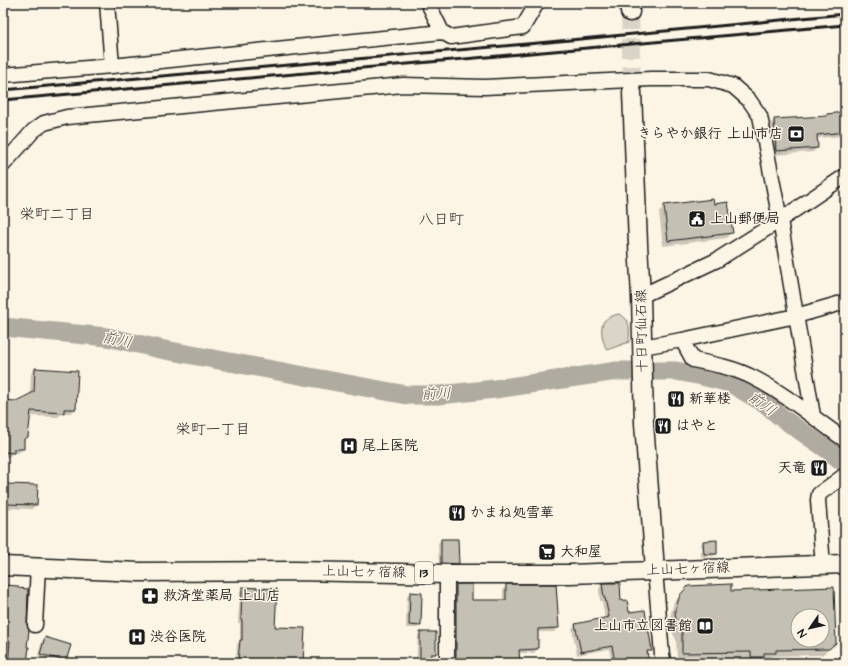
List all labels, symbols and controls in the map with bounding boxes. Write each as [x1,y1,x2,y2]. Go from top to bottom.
place label: きらやか銀行 上山市店 [637,124,783,144]
bank icon: きらやか銀行 上山市店 [786,124,806,144]
district label: 栄町二丁目 [19,204,95,225]
district label: 八日町 [418,209,464,230]
public building icon: 上山郵便局 [687,209,707,229]
place label: 上山郵便局 [710,209,780,229]
street label: 十日町仙石線 [631,289,653,373]
water label: 前川 [100,327,134,353]
water label: 前川 [421,383,451,405]
water label: 前川 [744,387,780,421]
restaurant icon: 新華楼 [666,389,686,409]
place label: 新華楼 [689,389,731,409]
restaurant icon: はやと [653,416,673,436]
place label: はやと [676,416,718,436]
district label: 栄町一丁目 [175,419,251,440]
hospital icon: 尾上医院 [339,436,359,456]
place label: 尾上医院 [362,436,418,456]
place label: 天竜 [778,458,806,478]
restaurant icon: 天竜 [809,458,829,478]
restaurant icon: かまね処雪華 [447,503,467,523]
place label: かまね処雪華 [470,503,554,523]
supermarket icon: 大和屋 [537,542,557,562]
place label: 大和屋 [560,542,602,562]
street label: 上山七ヶ宿線 [646,558,730,580]
street label: 上山七ヶ宿線 [322,561,406,583]
road number: 13 [415,562,433,584]
pharmacy icon: 救済堂薬局 上山店 [140,586,160,606]
place label: 救済堂薬局 上山店 [163,586,281,606]
north arrow [790,608,830,648]
place label: 上山市立図書館 [594,616,692,636]
library icon: 上山市立図書館 [695,616,715,636]
text: N [794,626,810,640]
hospital icon: 渋谷医院 [127,627,147,647]
place label: 渋谷医院 [150,627,206,647]

